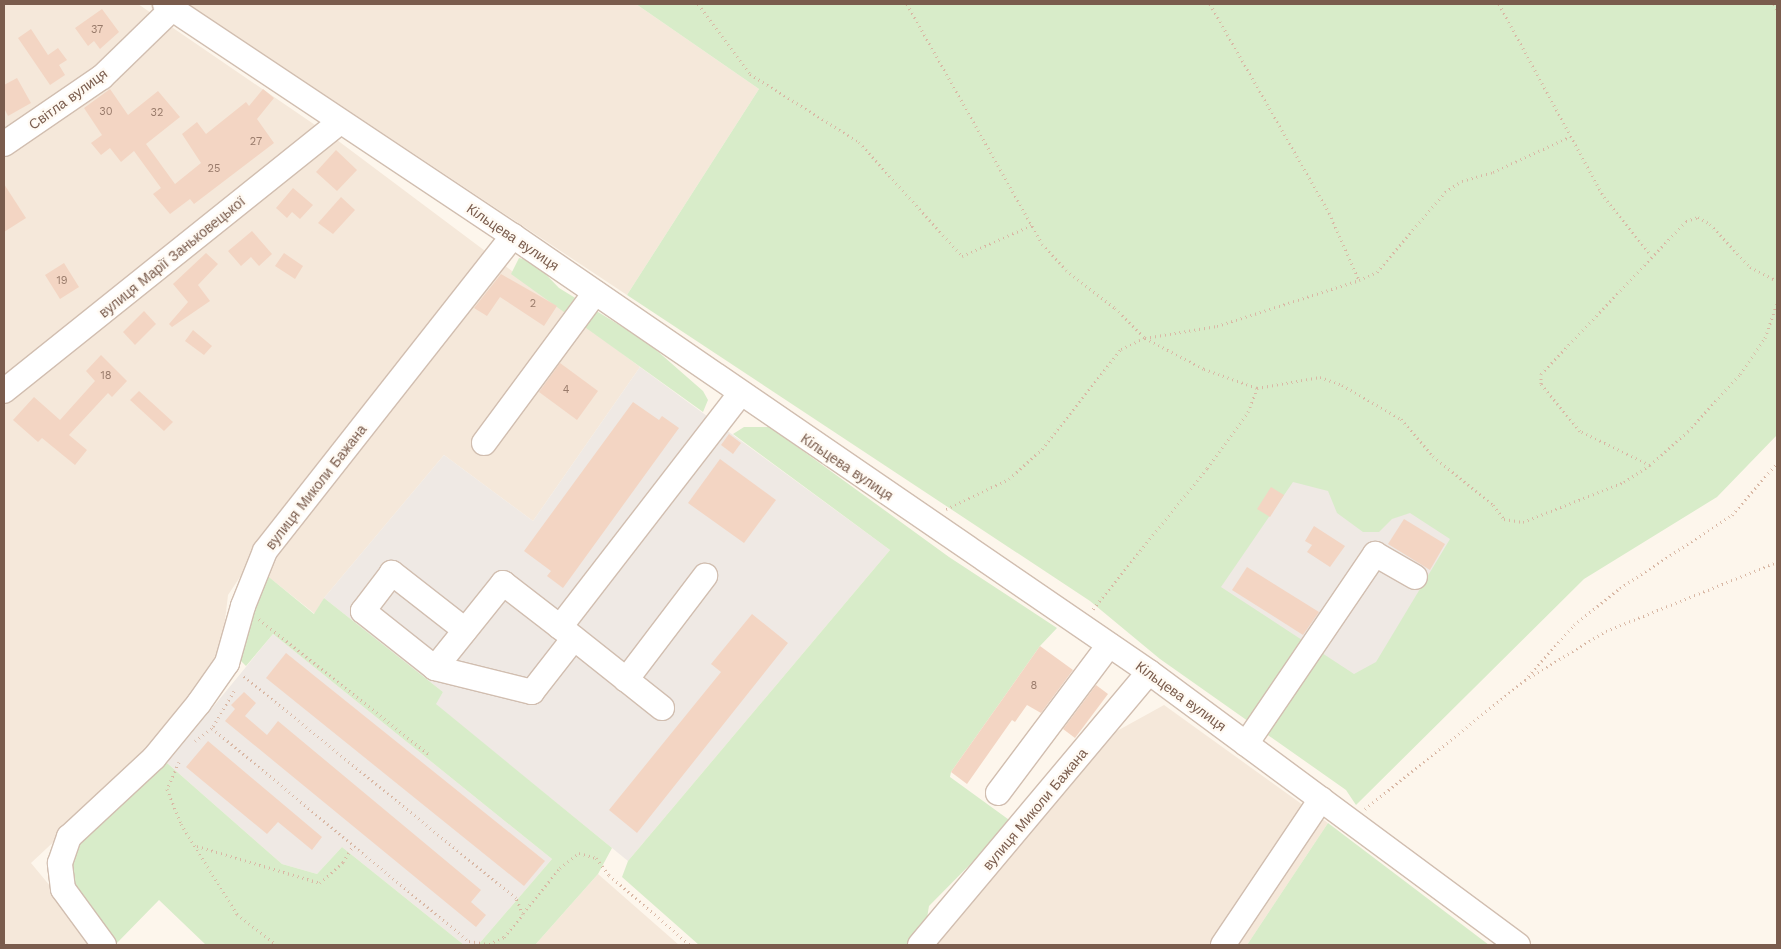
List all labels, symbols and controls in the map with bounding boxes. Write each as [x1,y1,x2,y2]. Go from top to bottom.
house number: 37 [91,23,103,37]
street label: Світла вулиця [25,65,111,133]
house number: 30 [99,105,113,119]
house number: 32 [151,106,163,120]
house number: 27 [250,135,262,149]
house number: 25 [208,162,220,176]
street label: вулиця Марії Заньковецької [96,193,248,321]
street label: Кільцева вулиця [464,200,562,274]
house number: 19 [56,274,68,288]
house number: 2 [530,297,536,311]
house number: 18 [100,369,112,383]
house number: 4 [563,383,569,397]
street label: вулиця Миколи Бажана [262,421,370,553]
street label: Кільцева вулиця [798,430,896,504]
street label: Кільцева вулиця [1133,658,1229,734]
house number: 8 [1031,679,1037,693]
street label: вулиця Миколи Бажана [979,745,1091,873]

